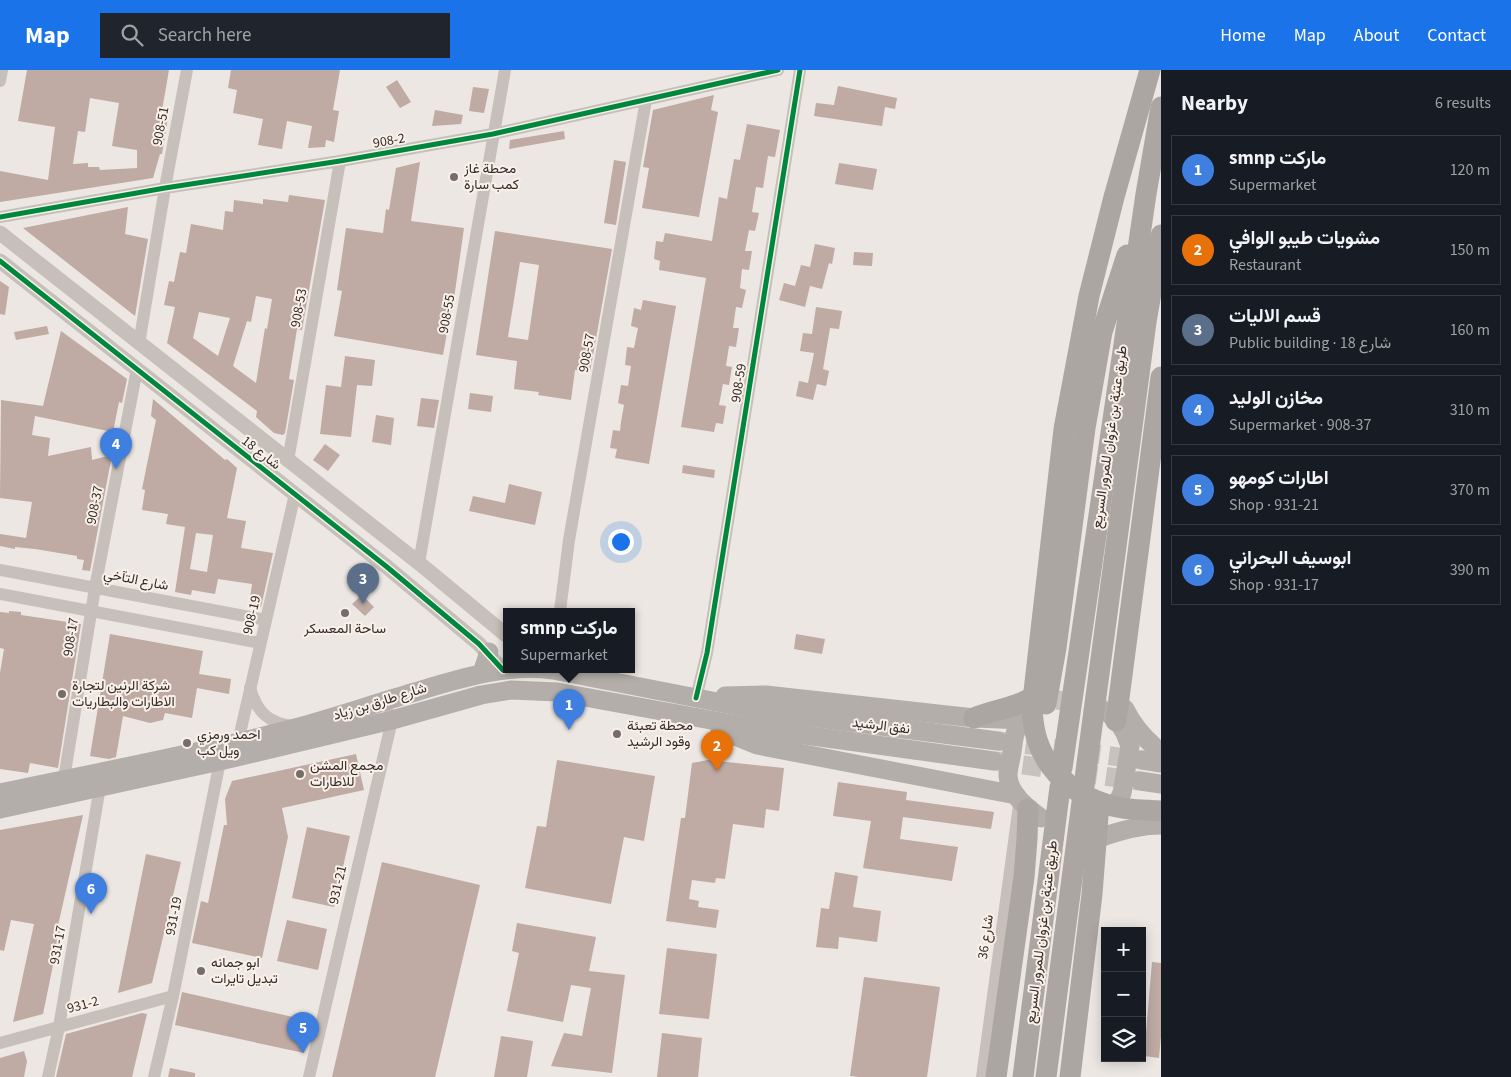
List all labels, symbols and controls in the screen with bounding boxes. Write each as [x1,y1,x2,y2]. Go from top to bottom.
search box [100,13,450,58]
text: Map [25,18,70,53]
icon: search [118,21,146,49]
text: Search here [158,22,251,49]
text: Home [1220,23,1266,48]
text: Map [1294,23,1326,48]
text: About [1354,23,1399,48]
text: Contact [1427,23,1486,48]
text: Nearby [1181,88,1248,118]
text: 6 results [1435,92,1491,114]
street label: 908-51 [147,105,175,147]
street label: 908-2 [371,128,407,154]
text: smnp ماركت [1229,145,1326,172]
place label: محطة غاز كمب سارة [463,159,519,195]
text: 1 [1194,159,1202,181]
text: 120 m [1450,159,1490,181]
marker: محطة غاز كمب سارة [448,171,460,183]
text: Supermarket [1229,174,1316,196]
text: مشويات طيبو الوافي [1229,225,1380,252]
text: 2 [1194,239,1202,261]
text: 150 m [1450,239,1490,261]
text: Restaurant [1229,254,1302,276]
street label: 908-53 [286,287,312,329]
street label: 908-55 [434,293,460,335]
text: قسم الاليات [1229,303,1321,330]
text: 3 [1194,319,1202,341]
text: 160 m [1450,319,1490,341]
street label: 908-57 [574,332,600,374]
text: Public building · شارع 18 [1229,332,1391,354]
street label: طريق عتبة بن غزوان للمرور السريع [1087,344,1133,530]
street label: 908-59 [726,362,752,404]
text: مخازن الوليد [1229,385,1323,412]
text: 4 [1194,399,1202,421]
text: 310 m [1450,399,1490,421]
text: Supermarket · 908-37 [1229,414,1371,436]
pin: 4 [100,428,132,469]
street label: شارع 18 [237,431,285,475]
text: اطارات كومهو [1229,465,1329,492]
text: 5 [1194,479,1202,501]
text: 370 m [1450,479,1490,501]
street label: 908-37 [81,484,109,526]
text: Shop · 931-21 [1229,494,1319,516]
your location [608,529,634,555]
text: ابوسيف البحراني [1229,545,1351,572]
text: 6 [1194,559,1202,581]
text: 390 m [1450,559,1490,581]
pin: 3 [347,563,379,604]
street label: شارع التآخي [102,564,170,597]
text: Shop · 931-17 [1229,574,1319,596]
street label: 908-19 [238,594,266,636]
marker: ساحة المعسكر [339,607,351,619]
popup [503,608,635,673]
text: smnp ماركت [520,615,618,642]
street label: 908-17 [58,616,84,658]
place label: ساحة المعسكر [303,619,386,639]
text: Supermarket [520,644,608,666]
place label: شركة الرنين لتجارة الاطارات والبطاريات [72,676,175,712]
street label: شارع طارق بن زياد [331,678,429,726]
marker: شركة الرنين لتجارة الاطارات والبطاريات [56,688,68,700]
pin: 1 [553,689,585,730]
street label: نفق الرشيد [851,713,911,739]
place label: محطة تعبئة وقود الرشيد [627,716,693,752]
place label: احمد ورمزي ويل كب [197,725,261,761]
marker: محطة تعبئة وقود الرشيد [611,728,623,740]
pin: 2 [701,730,733,771]
marker: احمد ورمزي ويل كب [181,737,193,749]
place label: مجمع المشن للاطارات [310,756,383,792]
marker: مجمع المشن للاطارات [294,768,306,780]
street label: طريق عتبة بن غزوان للمرور السريع [1021,839,1063,1025]
street label: 931-21 [324,864,352,906]
pin: 6 [75,873,107,914]
street label: 931-19 [160,895,188,937]
street label: شارع 36 [973,913,999,961]
street label: 931-17 [45,924,71,966]
map controls [1101,927,1146,1062]
button: + [1101,927,1146,972]
place label: ابو جمانه تبديل تايرات [211,953,278,989]
marker: ابو جمانه تبديل تايرات [195,965,207,977]
button: − [1101,972,1146,1017]
street label: 931-2 [65,991,101,1019]
pin: 5 [287,1012,319,1053]
button: layers [1101,1017,1146,1062]

